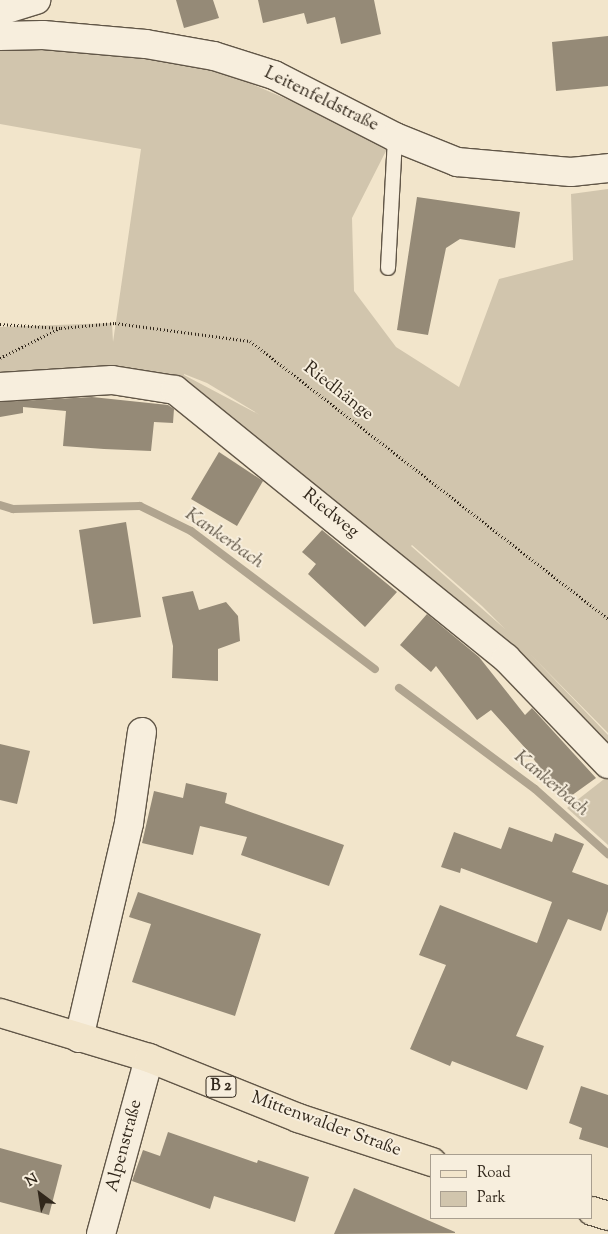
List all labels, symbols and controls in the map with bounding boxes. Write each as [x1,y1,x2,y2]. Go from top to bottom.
street label: Leitenfeldstraße [260,63,382,137]
street label: Riedhänge [299,358,377,426]
street label: Riedweg [297,485,363,543]
water label: Kankerbach [180,504,268,574]
water label: Kankerbach [509,746,593,822]
road number: B 2 [205,1074,237,1100]
street label: Mittenwalder Straße [248,1088,404,1162]
street label: Alpenstraße [102,1098,148,1194]
legend [430,1154,593,1219]
text: Road [477,1163,511,1184]
north arrow [15,1169,65,1219]
text: N [22,1170,42,1193]
text: Park [477,1188,506,1209]

